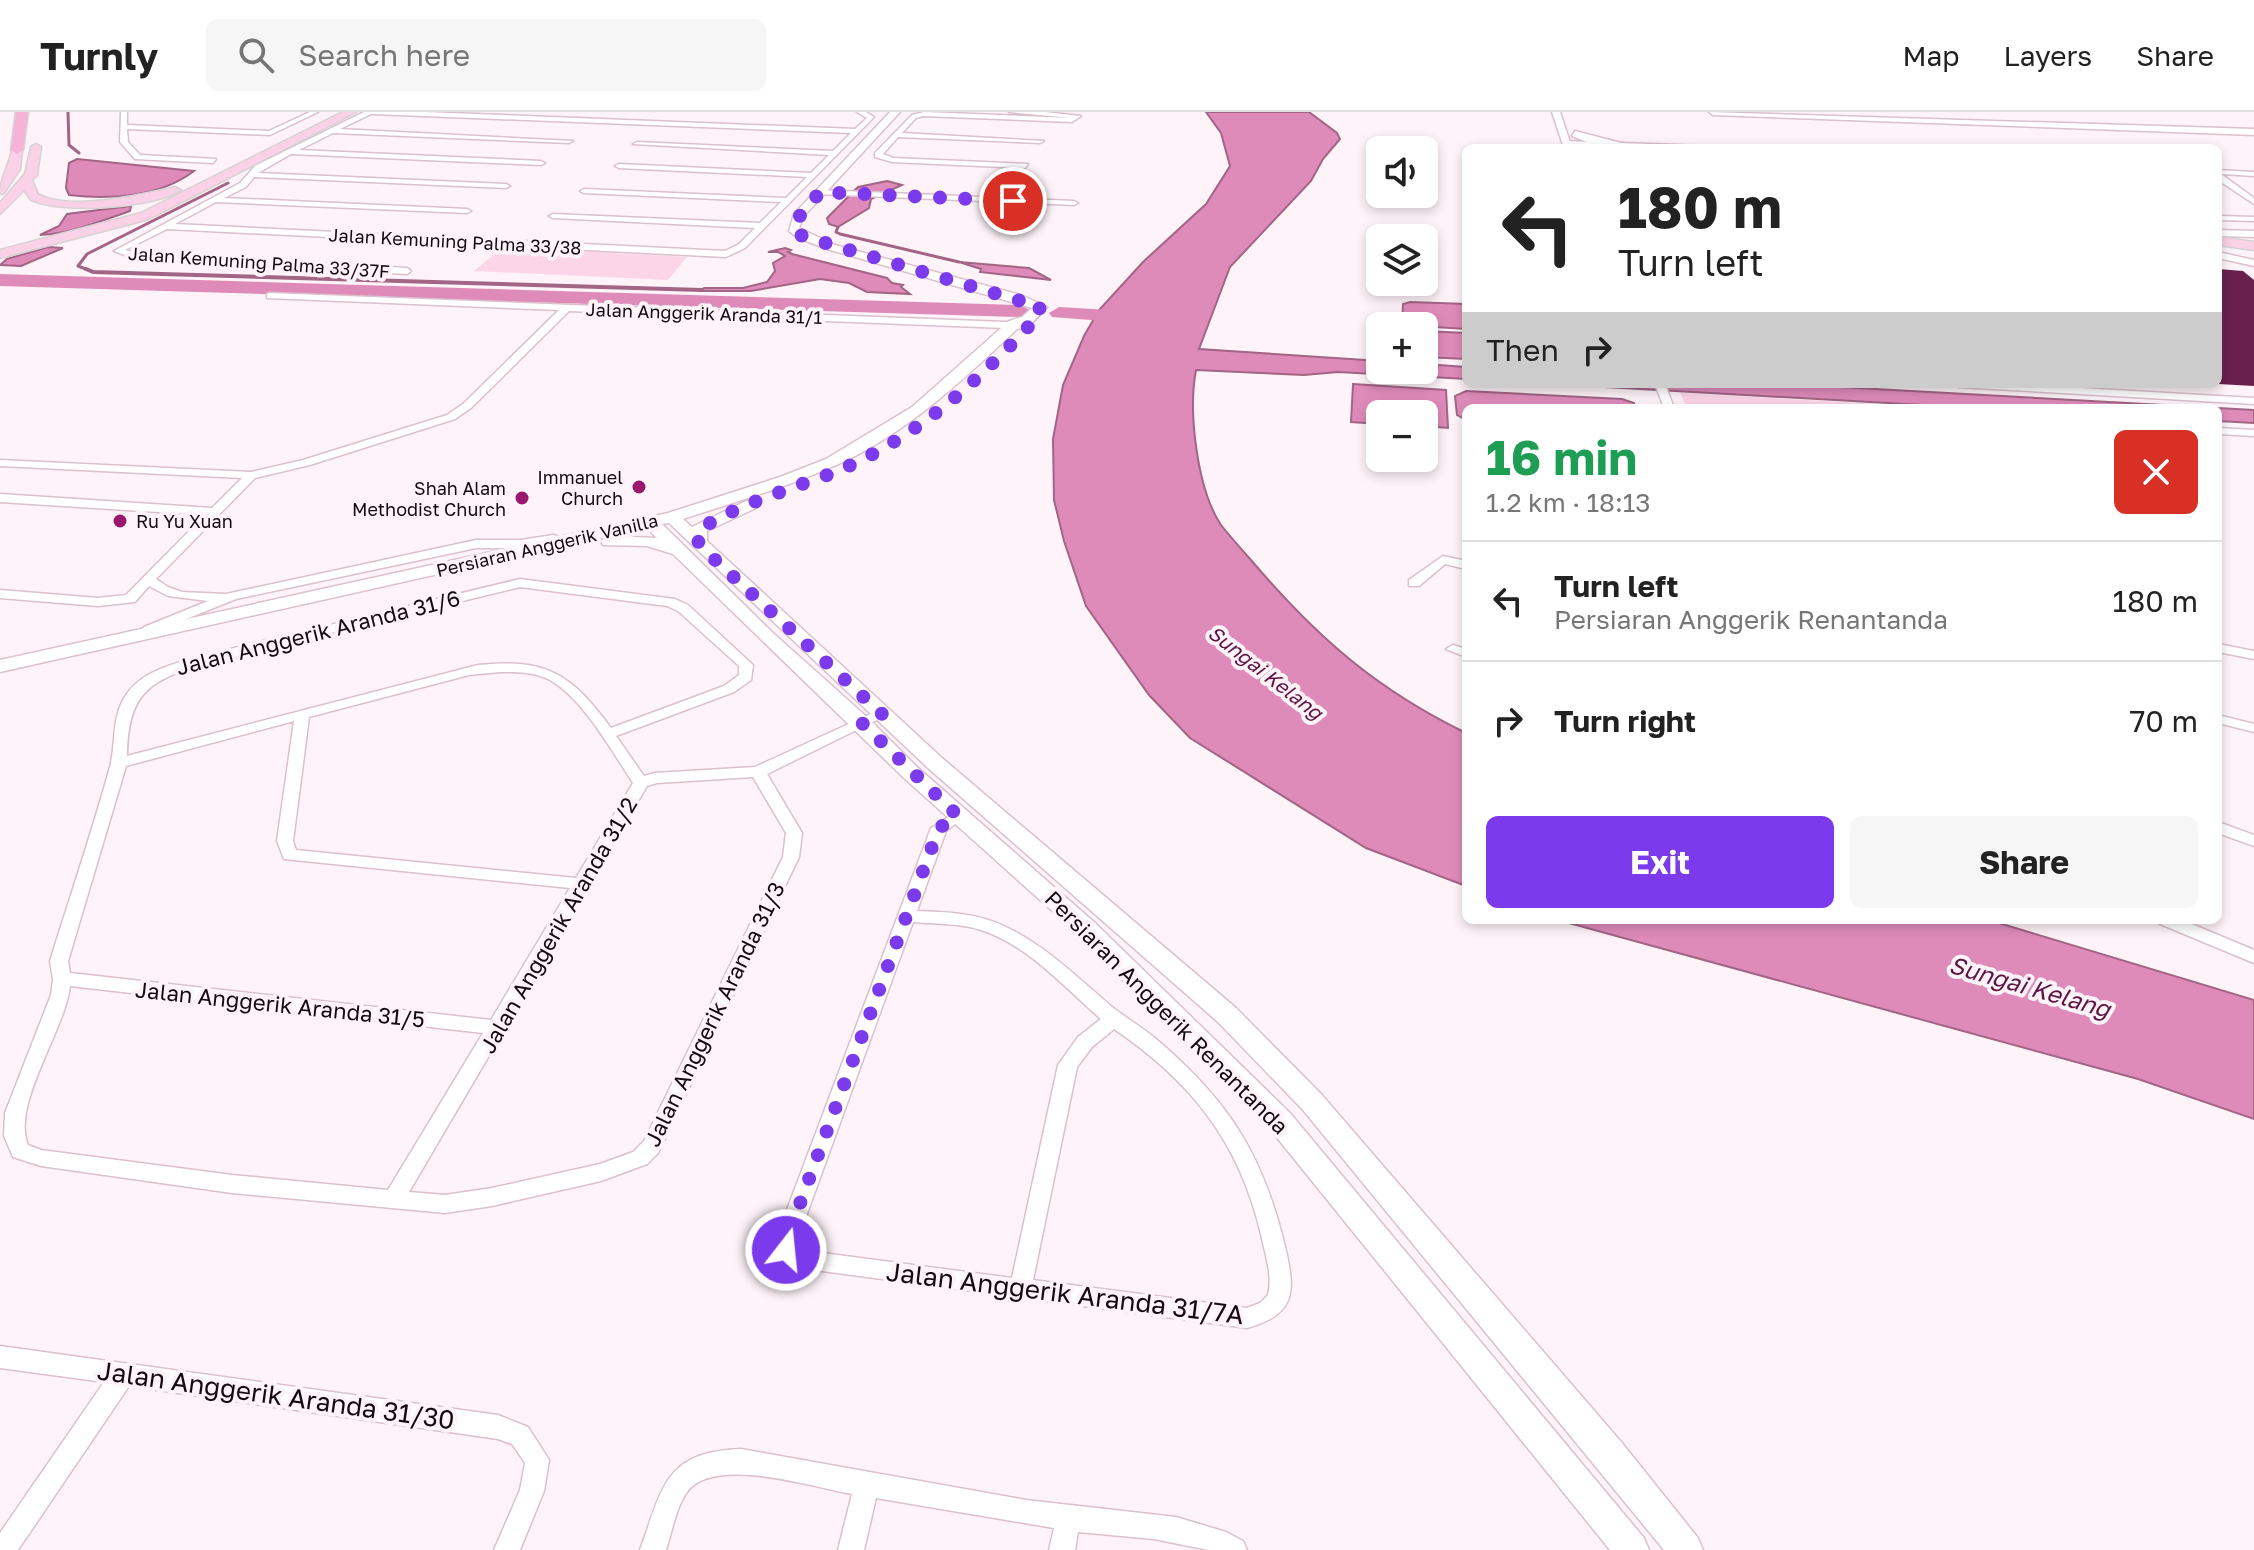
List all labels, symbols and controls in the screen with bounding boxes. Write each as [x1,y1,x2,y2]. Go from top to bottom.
search box [206,19,766,91]
text: Turnly [40,33,158,78]
icon: search [234,33,278,77]
text: Search here [298,37,470,73]
text: Map [1902,39,1960,72]
text: Layers [2004,39,2092,72]
text: Share [2136,39,2214,72]
map controls [1366,136,1438,472]
button: sound [1366,136,1438,208]
pin [979,167,1047,235]
text: 180 m [1618,173,1782,240]
icon: left [1486,176,1590,280]
icon: arrive [991,179,1035,223]
street label: Jalan Kemuning Palma 33/38 [328,223,582,259]
button: layers [1366,224,1438,296]
text: Turn left [1618,241,1764,284]
street label: Jalan Kemuning Palma 33/37F [127,242,391,282]
street label: Jalan Anggerik Aranda 31/1 [585,298,823,328]
button: + [1366,312,1438,384]
icon: right [1575,328,1619,372]
text: Then [1486,332,1559,368]
button: − [1366,400,1438,472]
text: 16 min [1486,428,1637,486]
button: close [2114,430,2198,514]
place label: Immanuel Church [537,466,623,509]
place label: Shah Alam Methodist Church [352,477,506,520]
marker: Immanuel Church [630,478,648,496]
text: 1.2 km · 18:13 [1486,487,1651,518]
marker: Shah Alam Methodist Church [513,489,531,507]
street label: Persiaran Anggerik Vanilla [434,509,660,581]
place label: Ru Yu Xuan [136,510,233,532]
marker: Ru Yu Xuan [111,512,129,530]
text: Turn left [1554,568,1679,604]
icon: left [1486,579,1530,623]
text: 180 m [2113,583,2198,619]
street label: Jalan Anggerik Aranda 31/6 [173,584,463,680]
text: Persiaran Anggerik Renantanda [1554,604,1948,635]
water label: Sungai Kelang [1203,620,1329,726]
icon: right [1486,699,1530,743]
text: Turn right [1554,703,1696,739]
text: 70 m [2129,703,2198,739]
street label: Jalan Anggerik Aranda 31/2 [474,792,642,1058]
button: Exit [1486,816,1834,908]
button: Share [1850,816,2198,908]
street label: Jalan Anggerik Aranda 31/3 [638,877,790,1151]
street label: Persiaran Anggerik Renantanda [1040,885,1294,1139]
water label: Sungai Kelang [1946,949,2116,1024]
street label: Jalan Anggerik Aranda 31/5 [134,975,426,1033]
position arrow [744,1208,828,1292]
street label: Jalan Anggerik Aranda 31/7A [884,1256,1246,1330]
street label: Jalan Anggerik Aranda 31/30 [96,1355,456,1435]

